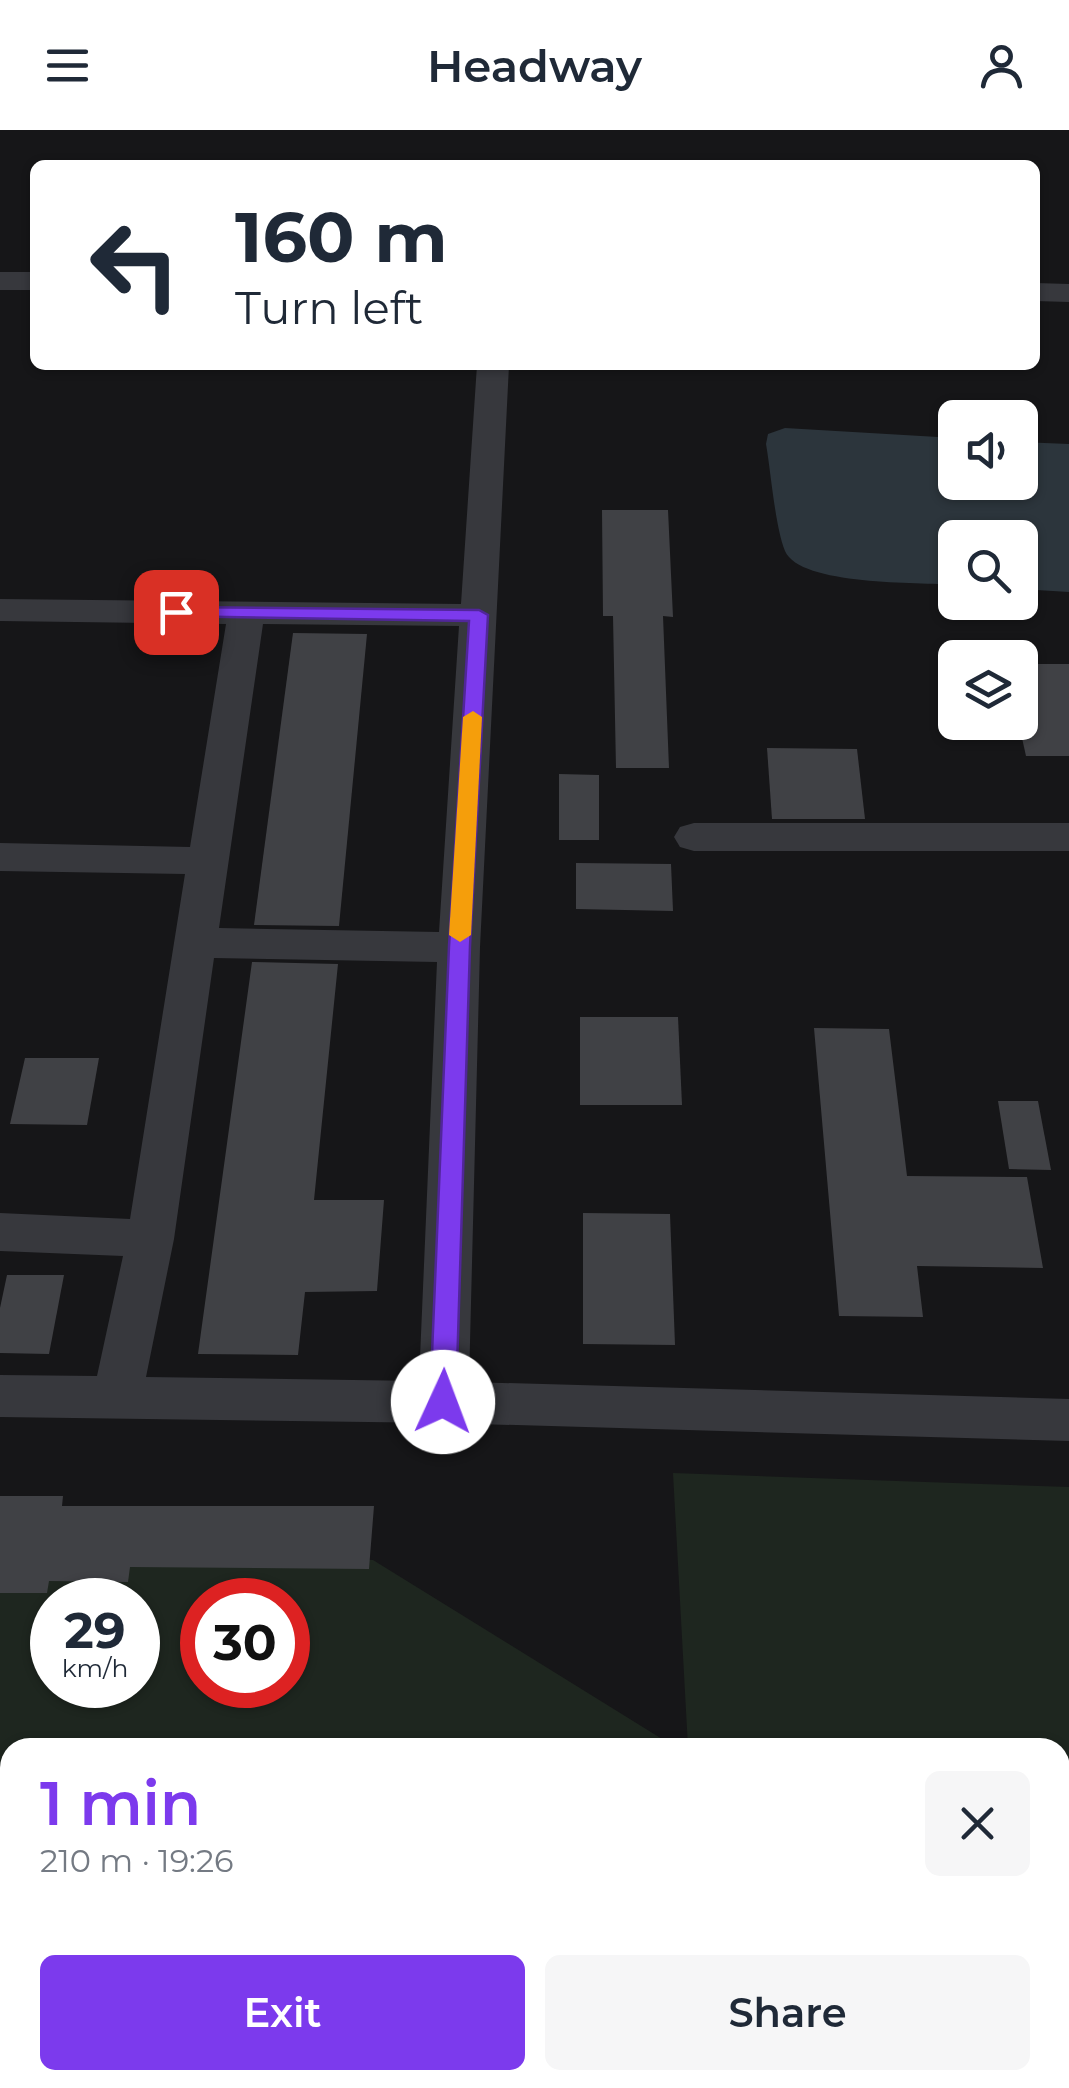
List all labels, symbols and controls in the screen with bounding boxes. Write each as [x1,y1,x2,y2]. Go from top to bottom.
icon: menu [40,38,95,93]
text: Headway [427,38,642,93]
icon: person [974,38,1029,93]
text: 160 m [235,194,448,280]
icon: left [70,200,200,330]
text: Turn left [235,280,423,335]
map controls [938,400,1038,740]
button: sound [938,400,1038,500]
button: search [938,520,1038,620]
pin [134,570,219,655]
icon: arrive [149,585,204,640]
button: layers [938,640,1038,740]
position arrow [391,1350,495,1454]
speed limit sign: 30 [180,1578,310,1708]
text: 29 [64,1600,126,1661]
text: km/h [62,1653,128,1683]
text: 1 min [40,1767,201,1840]
button: close [925,1771,1030,1876]
text: 210 m · 19:26 [40,1841,234,1880]
button: Exit [40,1955,525,2070]
button: Share [545,1955,1030,2070]

